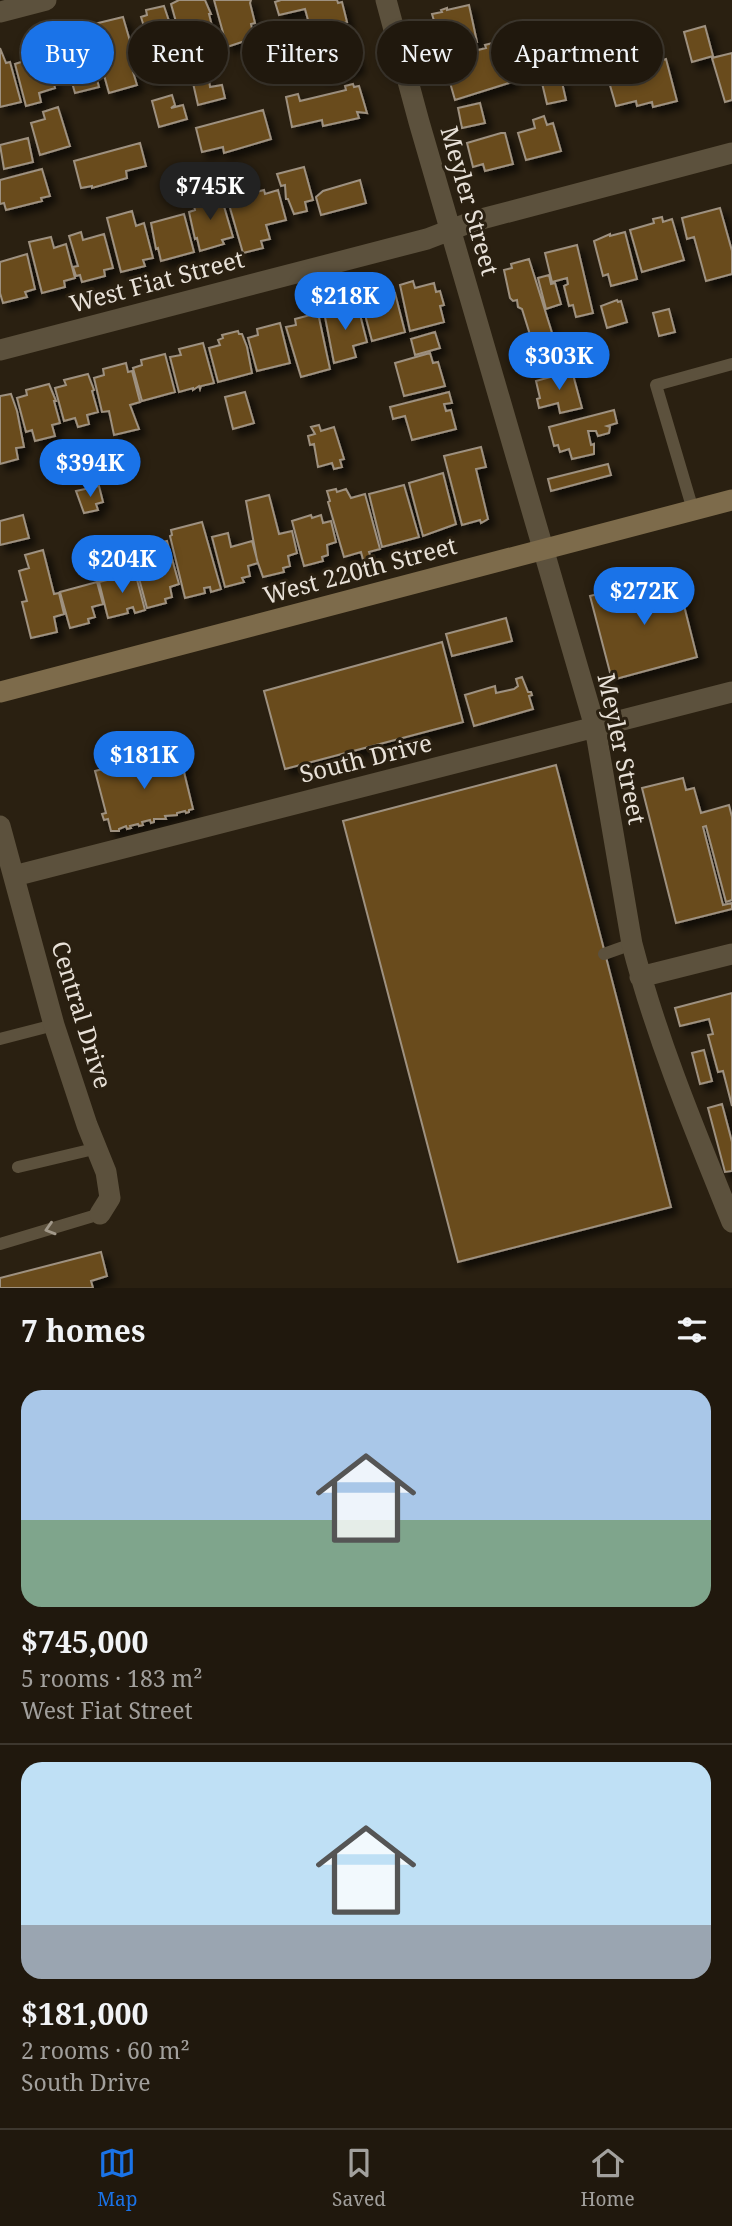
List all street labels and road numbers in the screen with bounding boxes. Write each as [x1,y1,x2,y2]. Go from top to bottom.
street label: Meyler Street [433,122,507,279]
street label: West Fiat Street [66,241,247,320]
street label: West 220th Street [259,528,460,611]
street label: Meyler Street [590,670,655,827]
street label: South Drive [296,725,435,790]
street label: Central Drive [44,937,121,1092]

